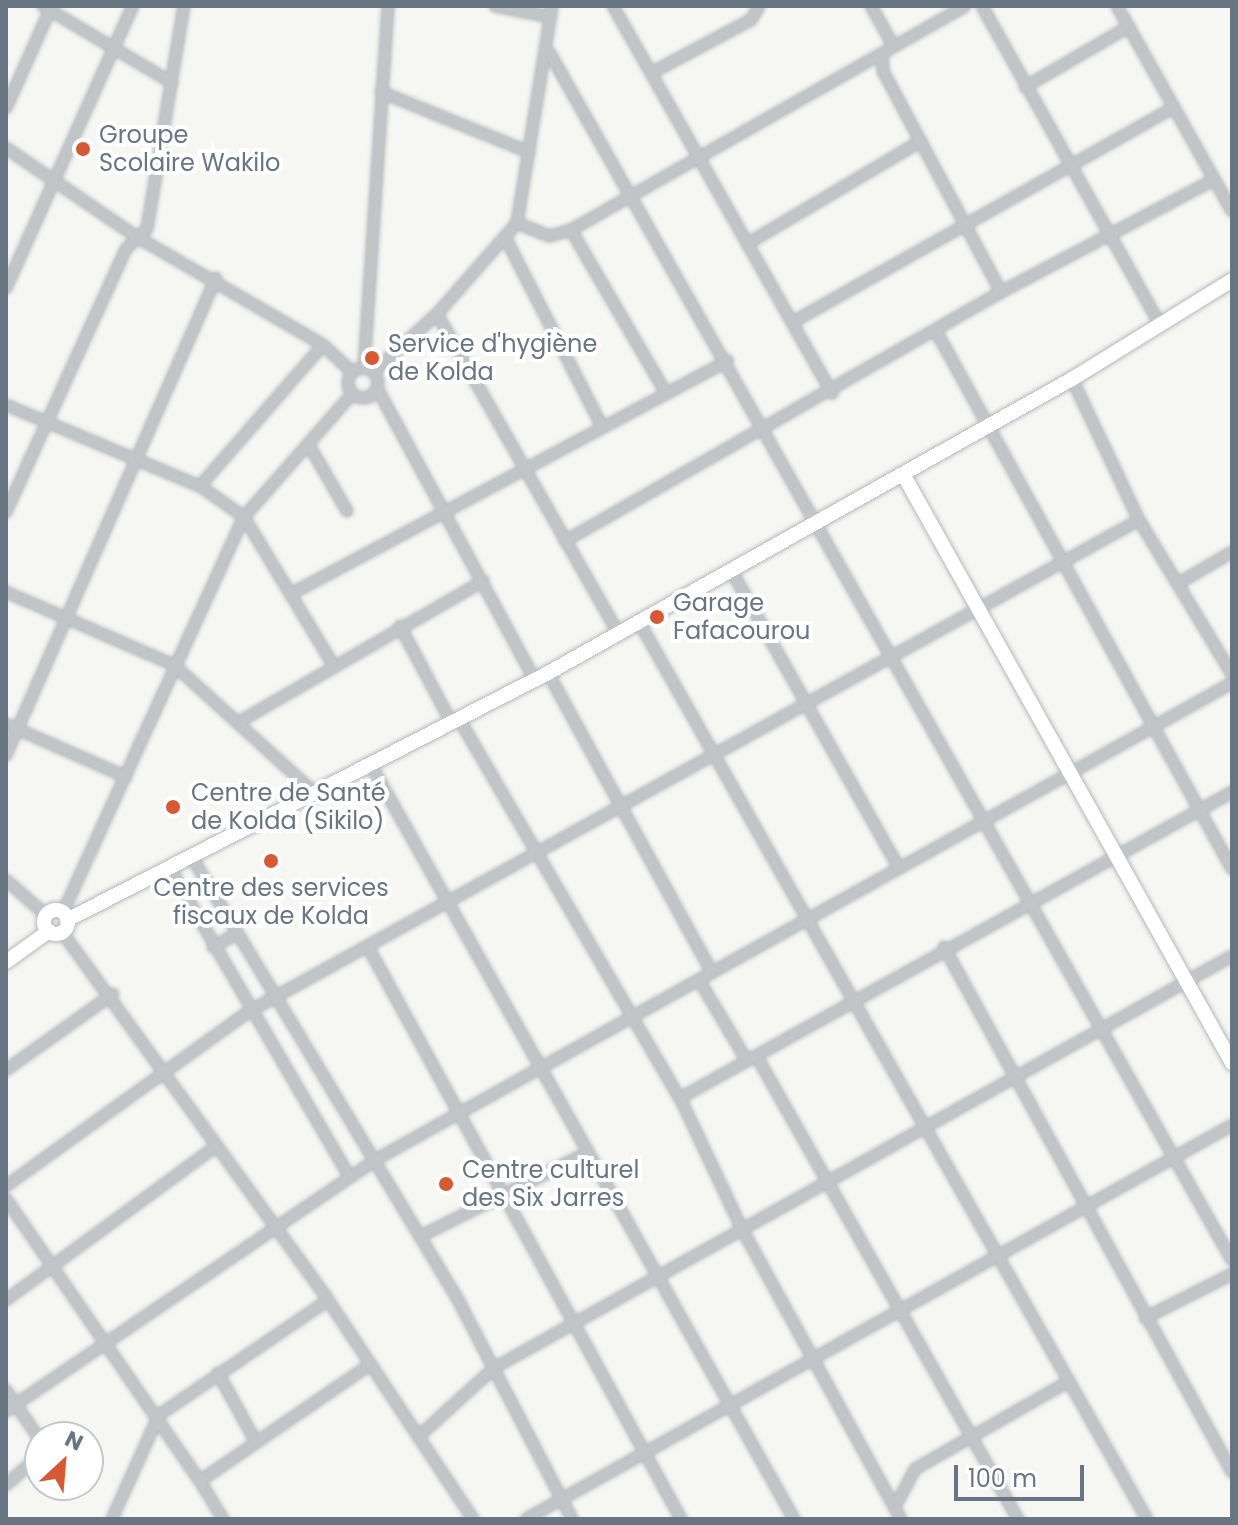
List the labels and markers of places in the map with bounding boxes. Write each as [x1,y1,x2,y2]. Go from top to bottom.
place label: Groupe Scolaire Wakilo [99,121,280,177]
marker: Groupe Scolaire Wakilo [74,140,92,158]
place label: Service d'hygiène de Kolda [388,330,597,386]
marker: Service d'hygiène de Kolda [363,349,381,367]
place label: Garage Fafacourou [673,589,810,645]
marker: Garage Fafacourou [648,608,666,626]
place label: Centre de Santé de Kolda (Sikilo) [191,779,386,835]
marker: Centre de Santé de Kolda (Sikilo) [162,796,184,818]
marker: Centre des services fiscaux de Kolda [262,852,280,870]
place label: Centre des services fiscaux de Kolda [153,874,389,930]
place label: Centre culturel des Six Jarres [462,1156,639,1212]
marker: Centre culturel des Six Jarres [437,1175,455,1193]

